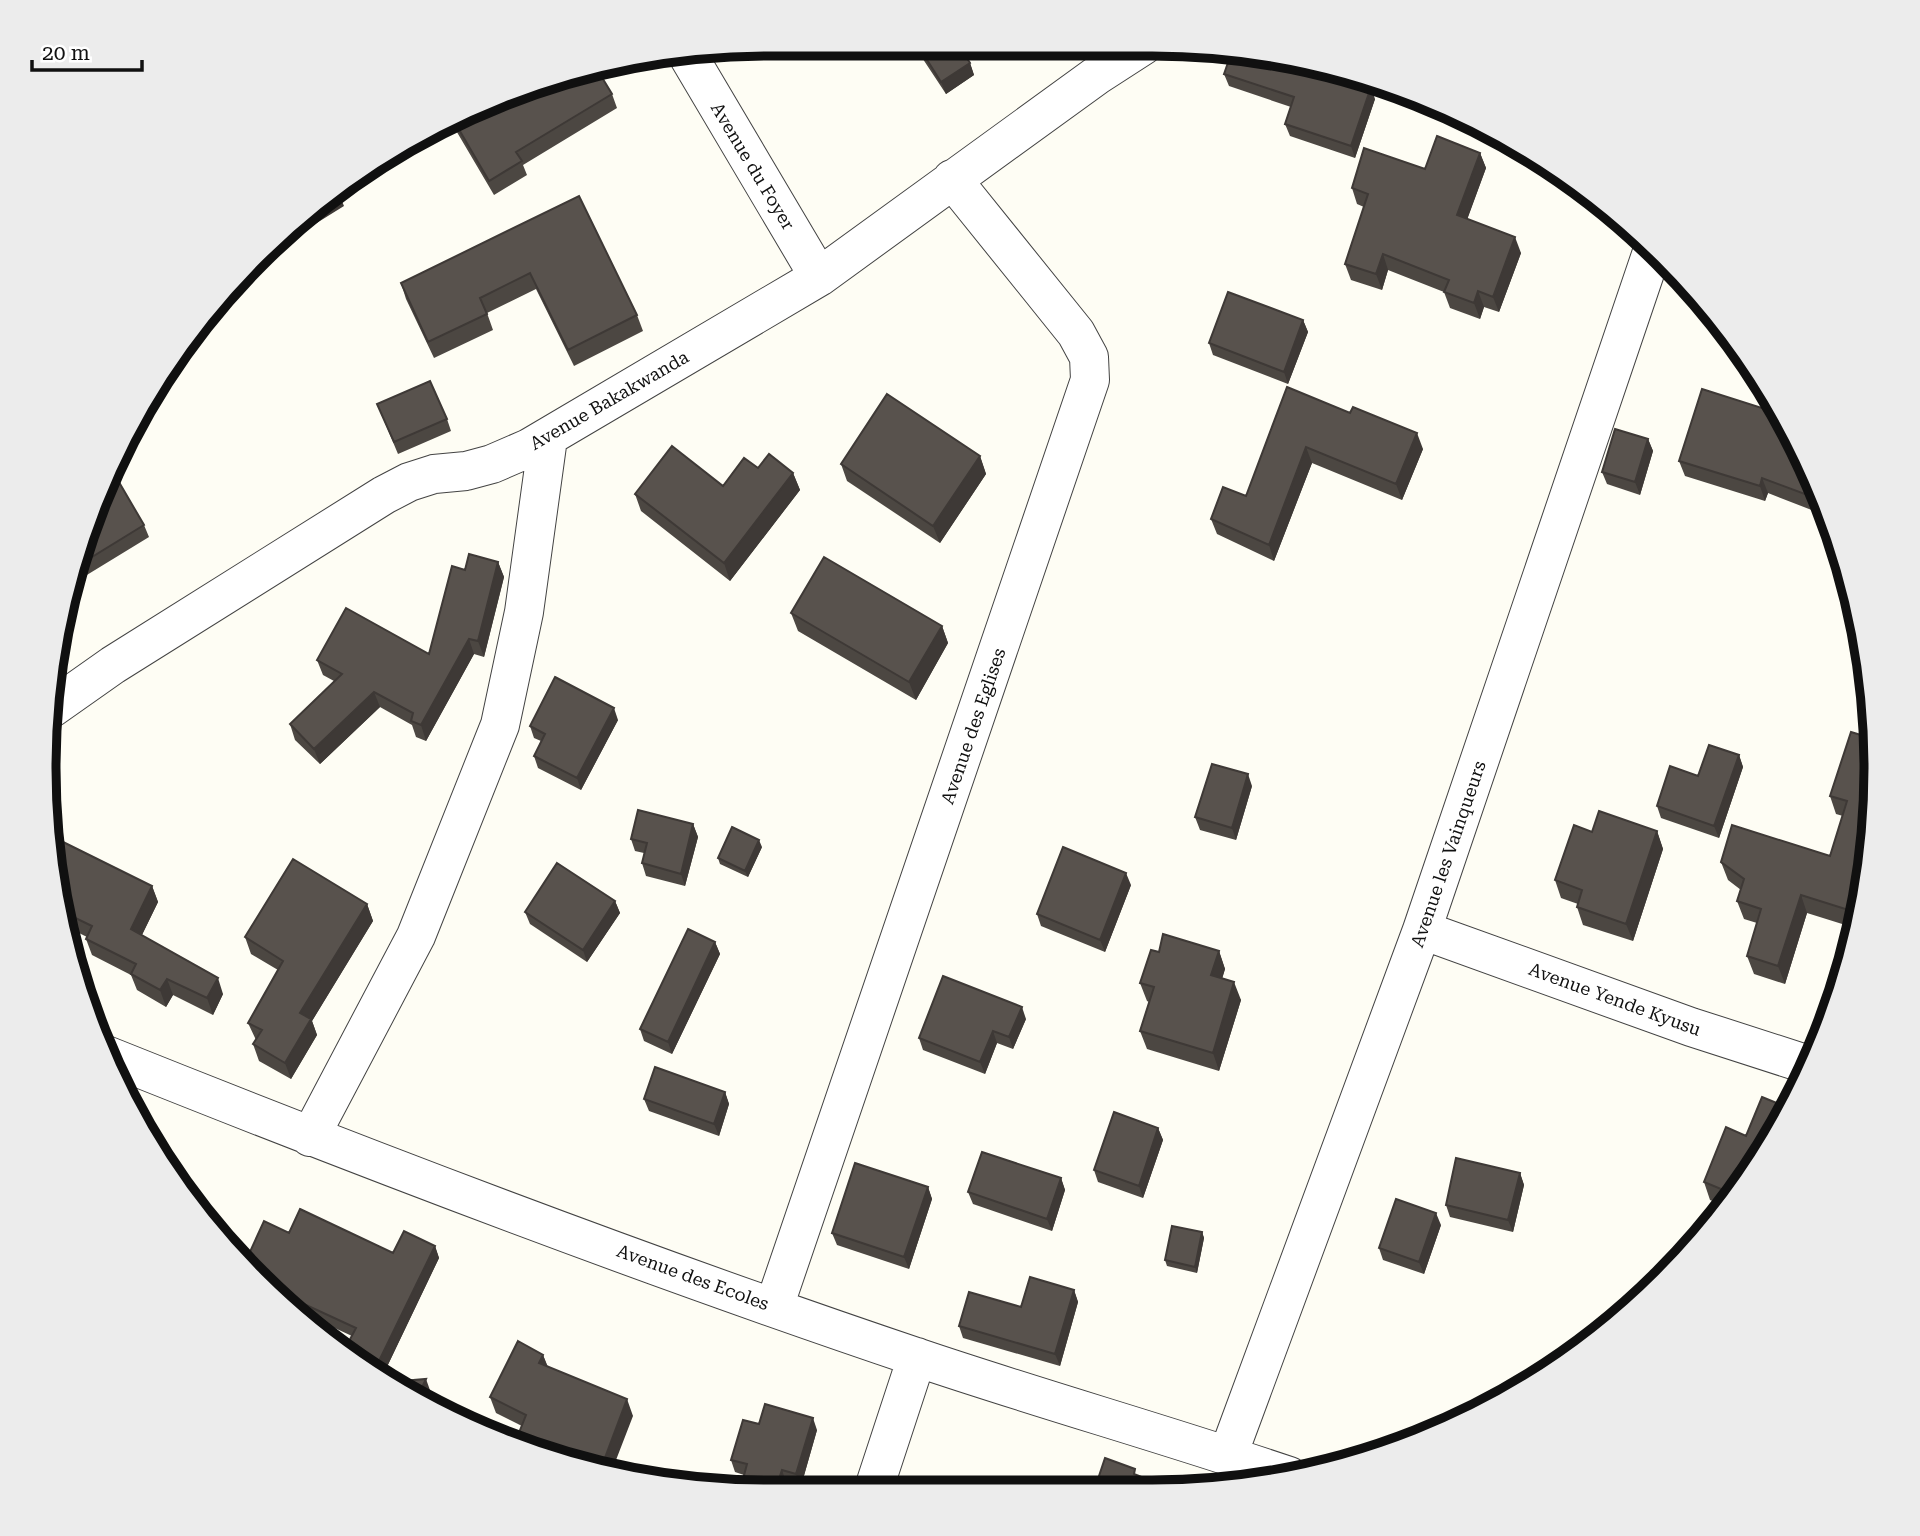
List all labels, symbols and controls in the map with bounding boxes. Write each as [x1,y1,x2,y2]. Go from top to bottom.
scale bar [32,28,142,72]
text: 20 m [42,41,90,65]
street label: Avenue du Foyer [707,99,799,233]
street label: Avenue Bakakwanda [526,346,692,454]
street label: Avenue des Eglises [936,645,1010,807]
street label: Avenue les Vainqueurs [1406,758,1490,950]
street label: Avenue Yende Kyusu [1526,958,1704,1040]
street label: Avenue des Ecoles [614,1240,772,1314]

